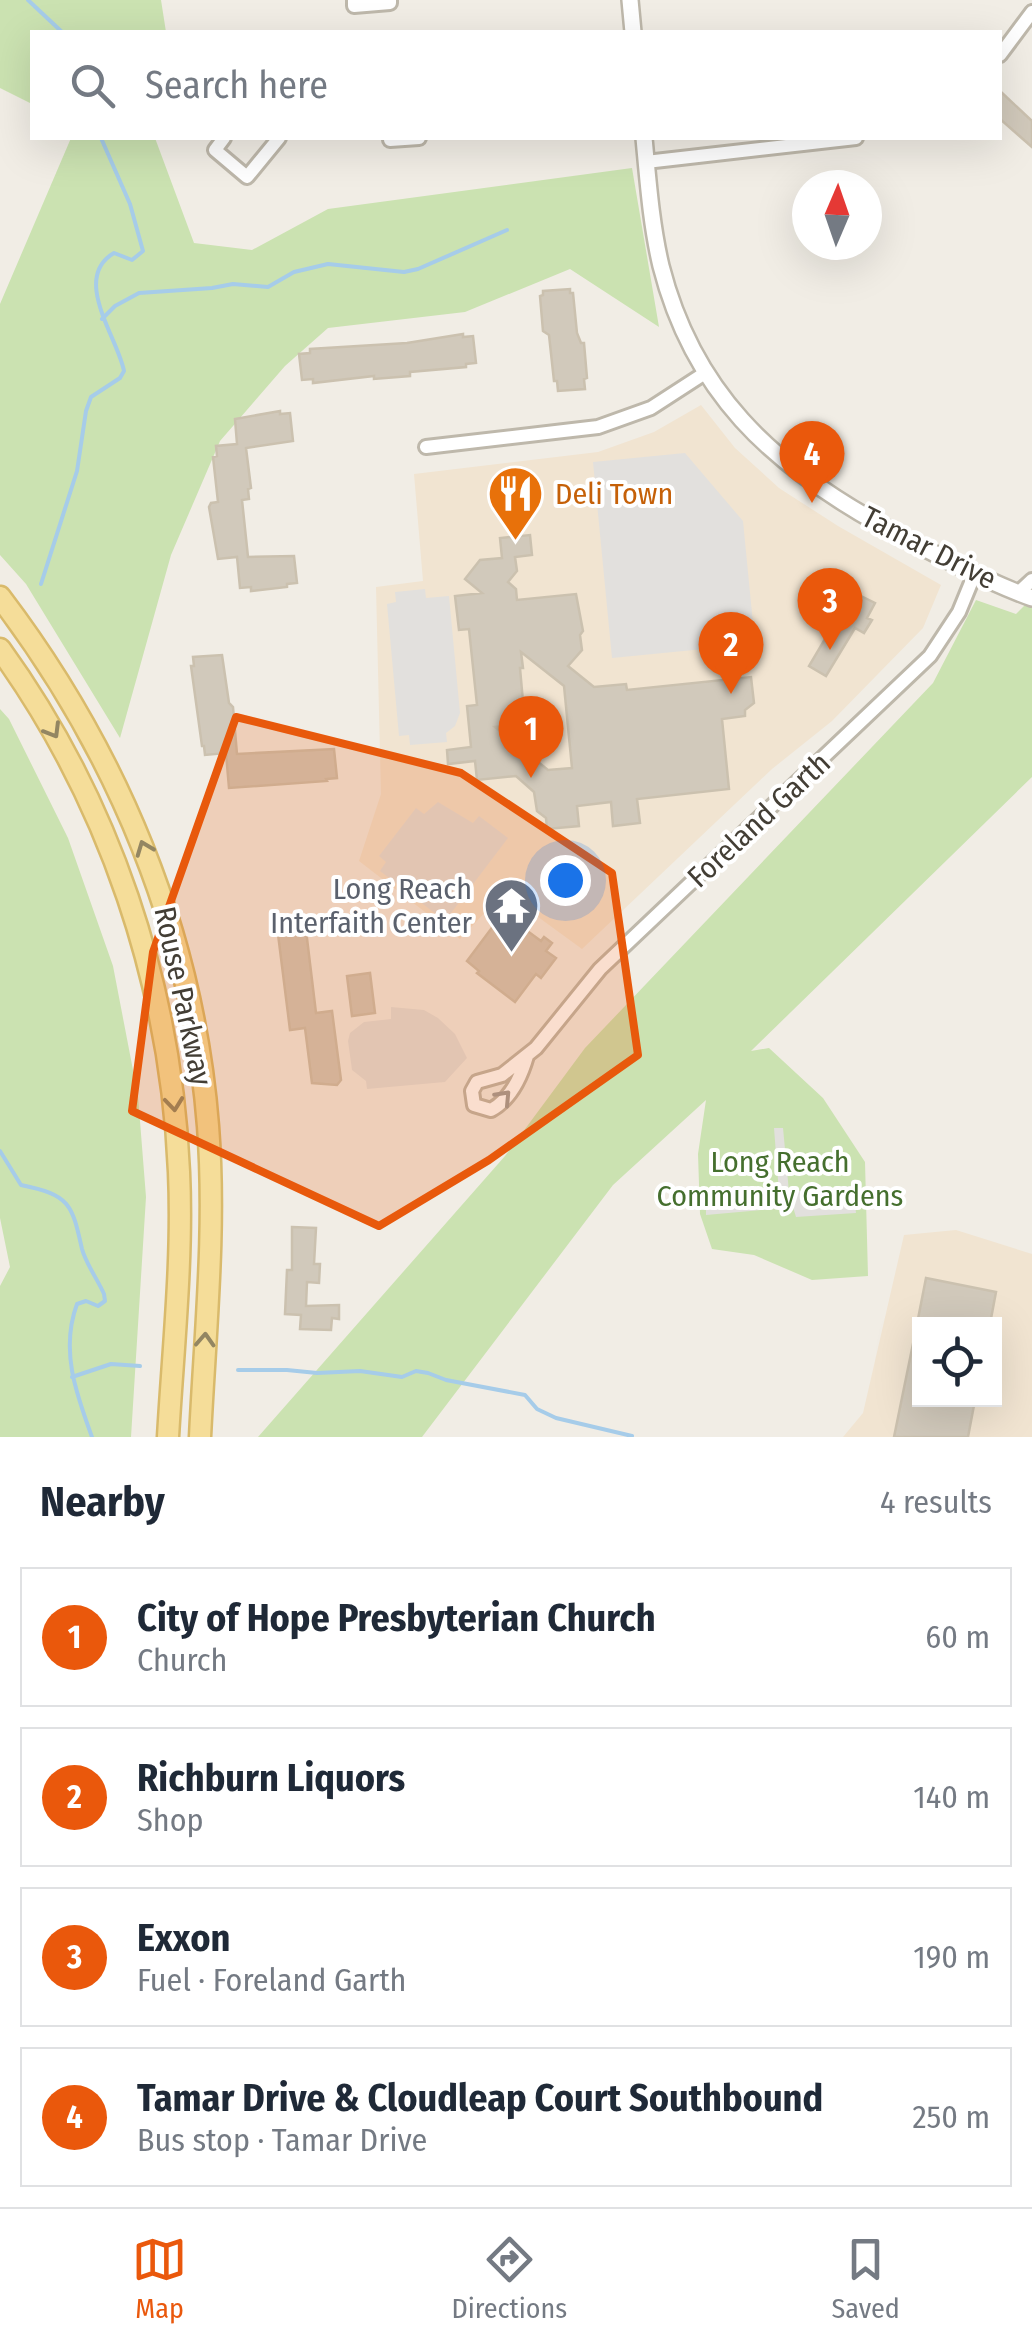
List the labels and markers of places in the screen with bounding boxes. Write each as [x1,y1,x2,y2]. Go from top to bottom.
pin: 4 [780,420,844,503]
restaurant icon: Deli Town [486,464,546,543]
place label: Deli Town [555,476,673,512]
pin: 3 [798,568,862,650]
pin: 2 [698,612,764,694]
pin: 1 [498,696,564,778]
place label: Long Reach Interfaith Center [270,871,473,941]
temple icon: Long Reach Interfaith Center [481,876,541,955]

